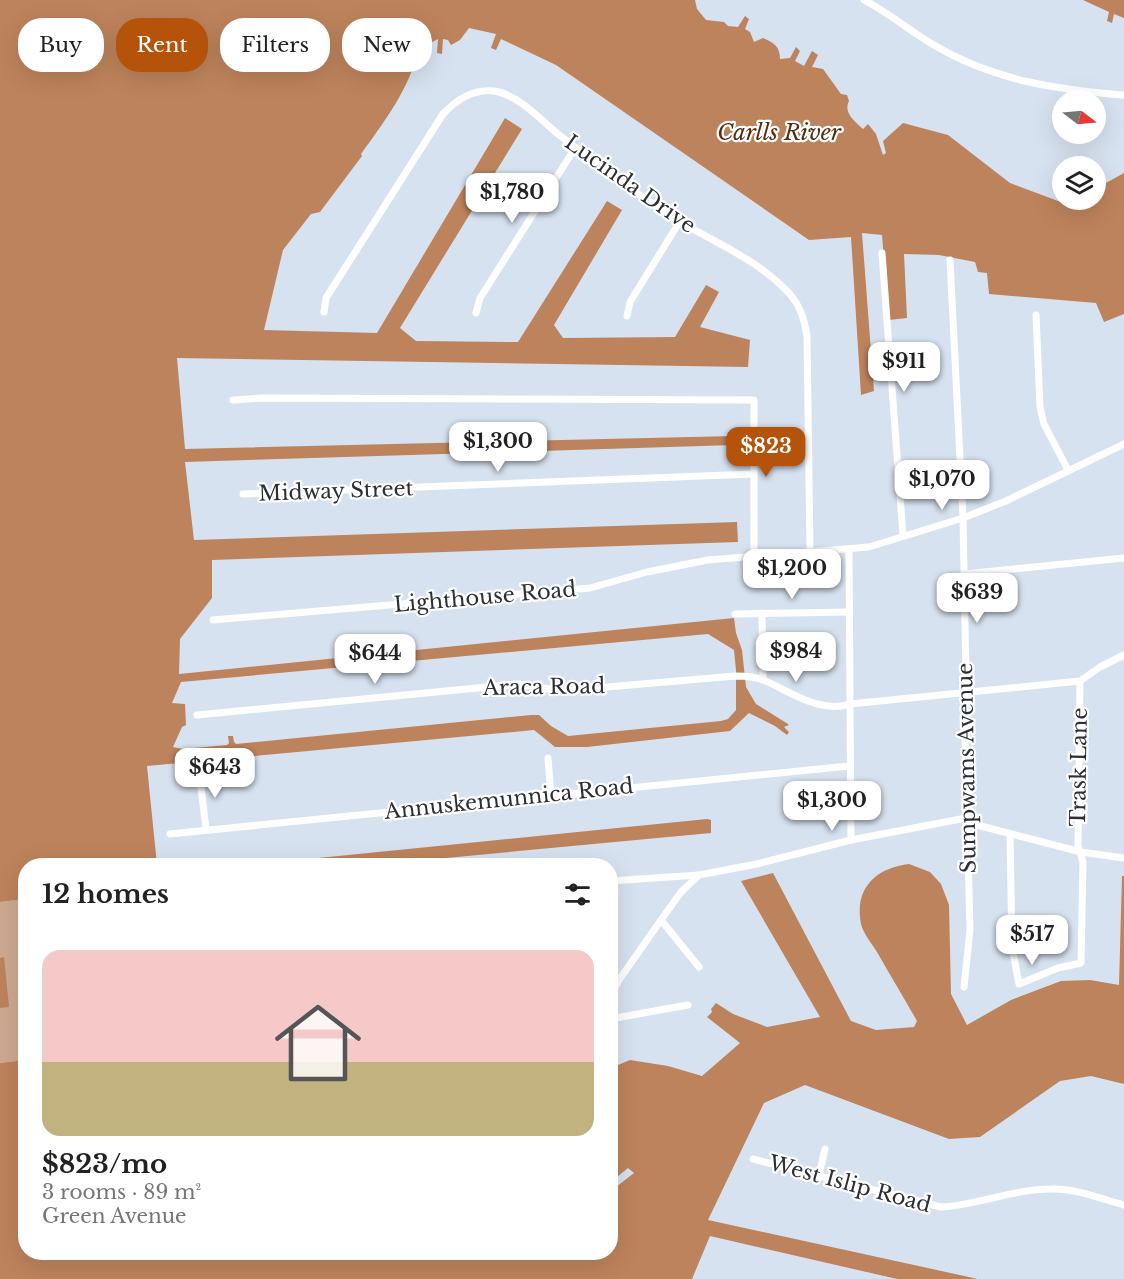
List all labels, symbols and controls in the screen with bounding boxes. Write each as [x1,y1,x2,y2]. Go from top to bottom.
chip: Buy [18,18,104,72]
chip: Rent [116,18,208,72]
chip: Filters [220,18,330,72]
chip: New [342,18,432,72]
north arrow [1052,90,1106,144]
map controls [1052,90,1106,210]
water label: Carlls River [717,119,842,146]
street label: Lucinda Drive [560,129,700,239]
button: layers [1052,156,1106,210]
pin: $1,780 [463,173,561,224]
text: $1,780 [480,180,544,204]
pin: $911 [868,342,940,393]
text: $911 [882,349,926,373]
pin: $1,300 [449,422,547,473]
pin: $823 [730,427,802,478]
text: $1,300 [463,429,533,453]
text: $823 [740,434,792,458]
pin: $1,070 [893,460,991,511]
text: $1,070 [909,467,975,491]
street label: Midway Street [258,475,414,507]
pin: $1,200 [743,549,841,600]
text: $1,200 [757,556,827,580]
pin: $639 [941,573,1013,624]
street label: Lighthouse Road [393,576,577,618]
text: $639 [951,580,1003,604]
pin: $984 [760,632,832,683]
pin: $644 [339,634,411,685]
text: $984 [770,639,822,663]
text: $644 [349,641,401,665]
street label: Sumpwams Avenue [952,663,982,873]
street label: Araca Road [482,673,605,701]
street label: Trask Lane [1065,707,1093,827]
pin: $643 [179,748,251,799]
text: $643 [189,755,241,779]
street label: Annuskemunnica Road [382,773,635,825]
pin: $1,300 [783,781,881,832]
text: $1,300 [797,788,867,812]
text: 12 homes [42,878,169,910]
icon: filters [561,878,594,911]
pin: $517 [996,915,1068,966]
text: $517 [1010,922,1054,946]
icon: home [264,989,372,1097]
text: $823/mo [42,1148,167,1180]
street label: West Islip Road [765,1150,934,1218]
text: 3 rooms · 89 m² [42,1180,201,1204]
text: Green Avenue [42,1204,187,1228]

